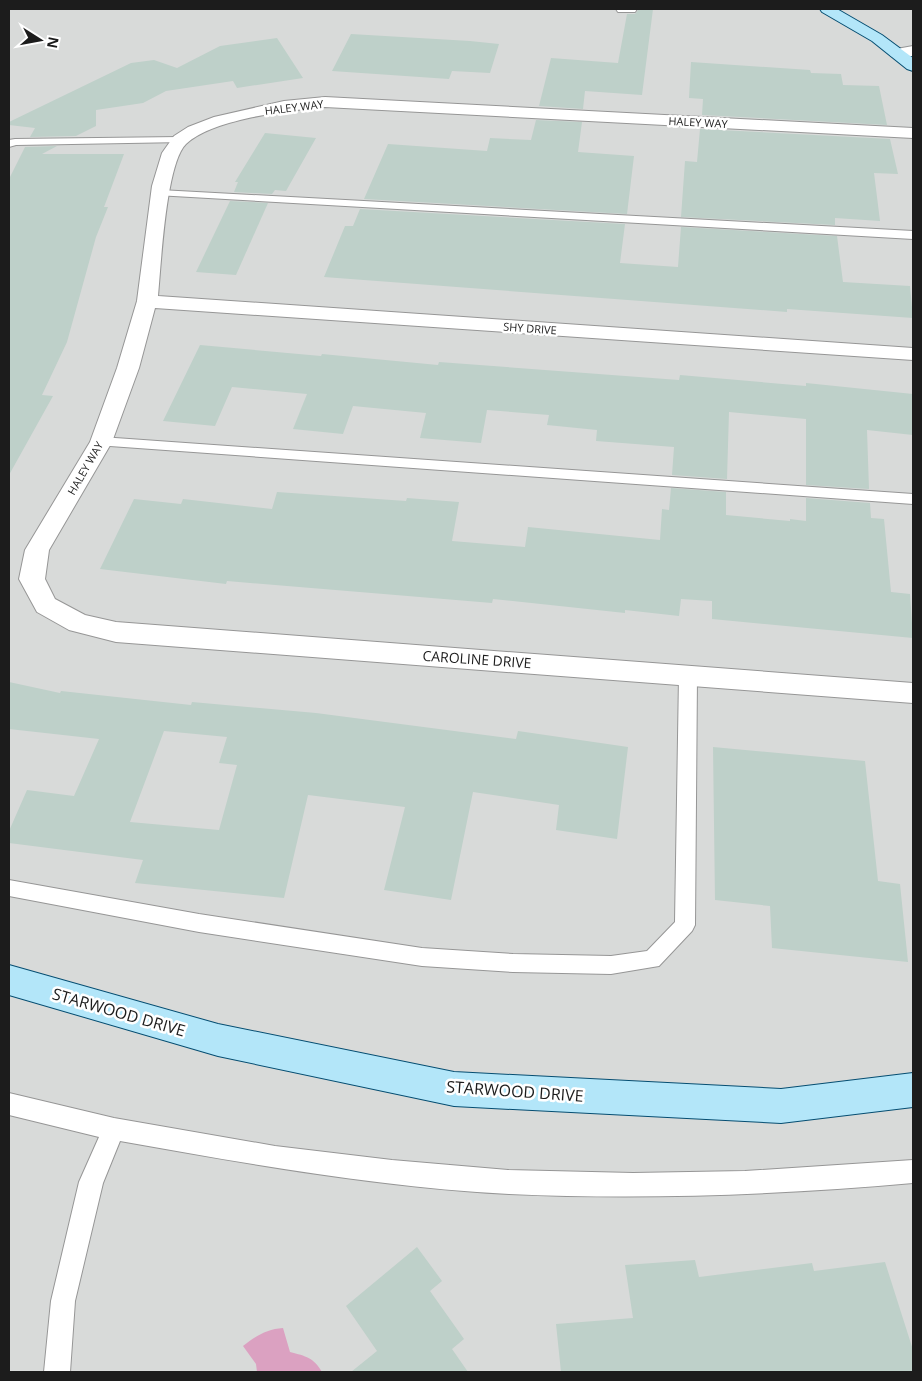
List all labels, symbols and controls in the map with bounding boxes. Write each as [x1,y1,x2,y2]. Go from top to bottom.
north arrow [15,15,65,65]
text: N [43,35,64,50]
street label: HALEY WAY [264,96,325,118]
street label: HALEY WAY [668,113,729,131]
street label: SHY DRIVE [503,319,557,337]
street label: HALEY WAY [64,438,107,497]
street label: CAROLINE DRIVE [422,646,532,672]
street label: STARWOOD DRIVE [50,982,188,1042]
street label: STARWOOD DRIVE [446,1075,584,1107]

